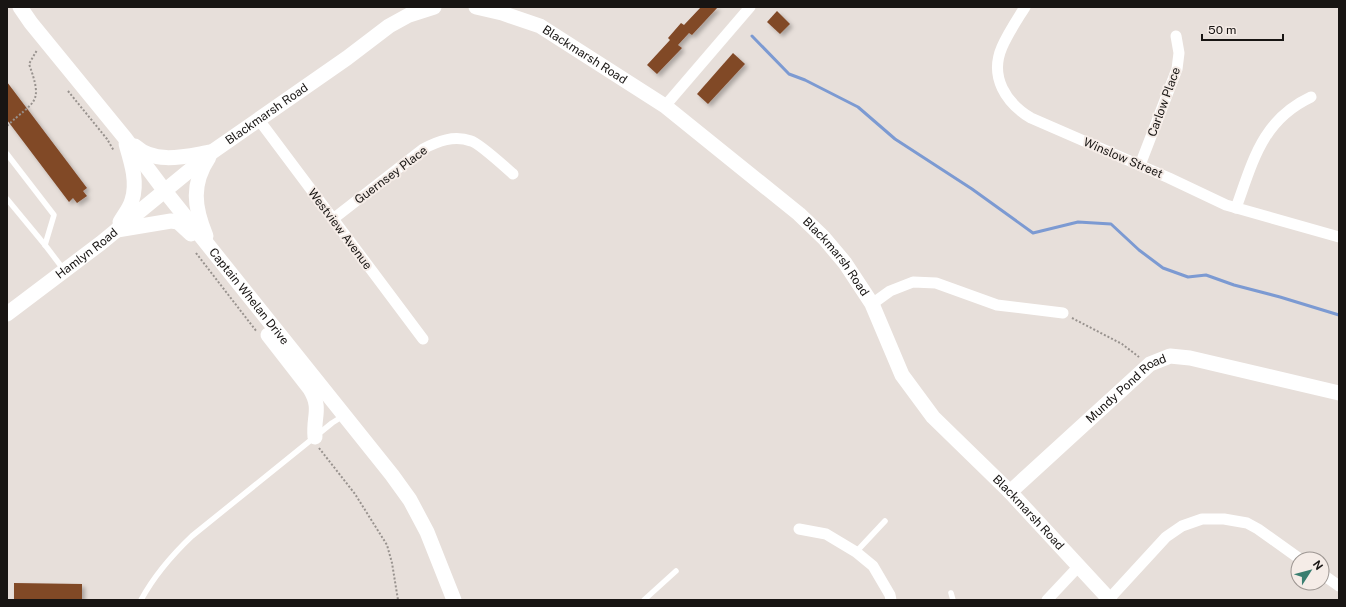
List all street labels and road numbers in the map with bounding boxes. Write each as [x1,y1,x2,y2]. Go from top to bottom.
street label: Blackmarsh Road [540,22,630,87]
street label: Carlow Place [1145,65,1183,139]
street label: Blackmarsh Road [223,80,311,148]
street label: Winslow Street [1081,135,1165,181]
street label: Guernsey Place [352,143,430,207]
street label: Westview Avenue [305,186,375,272]
street label: Blackmarsh Road [800,214,872,299]
street label: Hamlyn Road [53,225,120,282]
street label: Captain Whelan Drive [206,245,292,347]
street label: Mundy Pond Road [1083,351,1168,426]
street label: Blackmarsh Road [990,472,1067,553]

